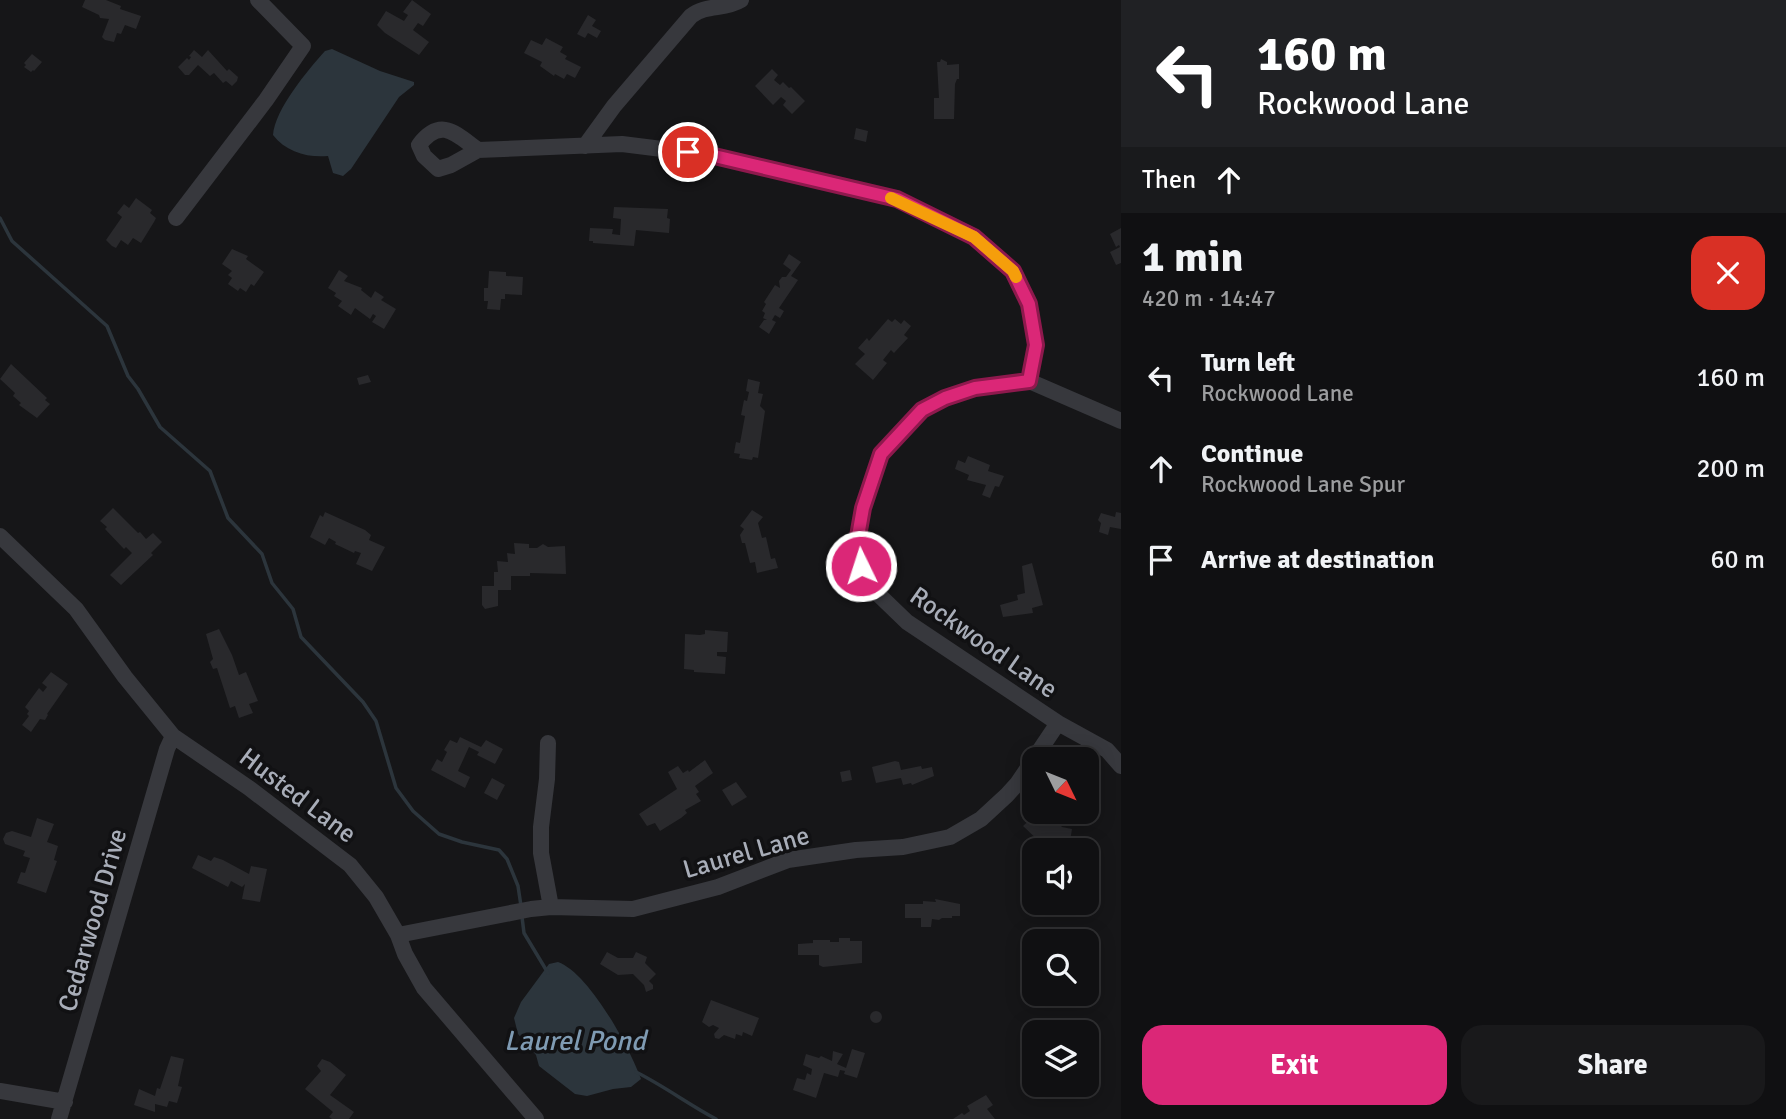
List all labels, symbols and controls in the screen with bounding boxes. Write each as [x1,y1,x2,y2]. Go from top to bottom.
text: 160 m [1257,24,1387,84]
icon: left [1142,28,1233,119]
text: Rockwood Lane [1257,84,1470,123]
pin [658,122,718,182]
icon: arrive [669,133,707,171]
icon: ahead [1210,161,1248,199]
text: Then [1142,164,1196,196]
text: 1 min [1142,232,1243,283]
button: close [1691,236,1765,310]
text: 420 m · 14:47 [1142,284,1276,313]
text: Turn left [1201,347,1295,379]
icon: left [1142,359,1180,397]
text: 160 m [1696,362,1765,394]
text: Rockwood Lane [1201,379,1354,408]
text: Continue [1201,438,1303,470]
icon: ahead [1142,450,1180,488]
text: 200 m [1696,453,1765,485]
text: Rockwood Lane Spur [1201,470,1405,499]
position arrow [824,529,898,603]
icon: arrive [1142,541,1180,579]
text: Arrive at destination [1201,544,1434,576]
text: 60 m [1710,544,1765,576]
street label: Rockwood Lane [903,580,1063,705]
street label: Husted Lane [233,741,362,850]
north arrow [1022,747,1099,824]
map controls [1022,747,1099,1097]
street label: Laurel Lane [679,820,813,886]
street label: Cedarwood Drive [52,825,134,1015]
button: sound [1022,838,1099,915]
button: search [1022,929,1099,1006]
button: layers [1022,1020,1099,1097]
water label: Laurel Pond [504,1024,649,1058]
button: Exit [1142,1025,1447,1105]
button: Share [1461,1025,1765,1105]

